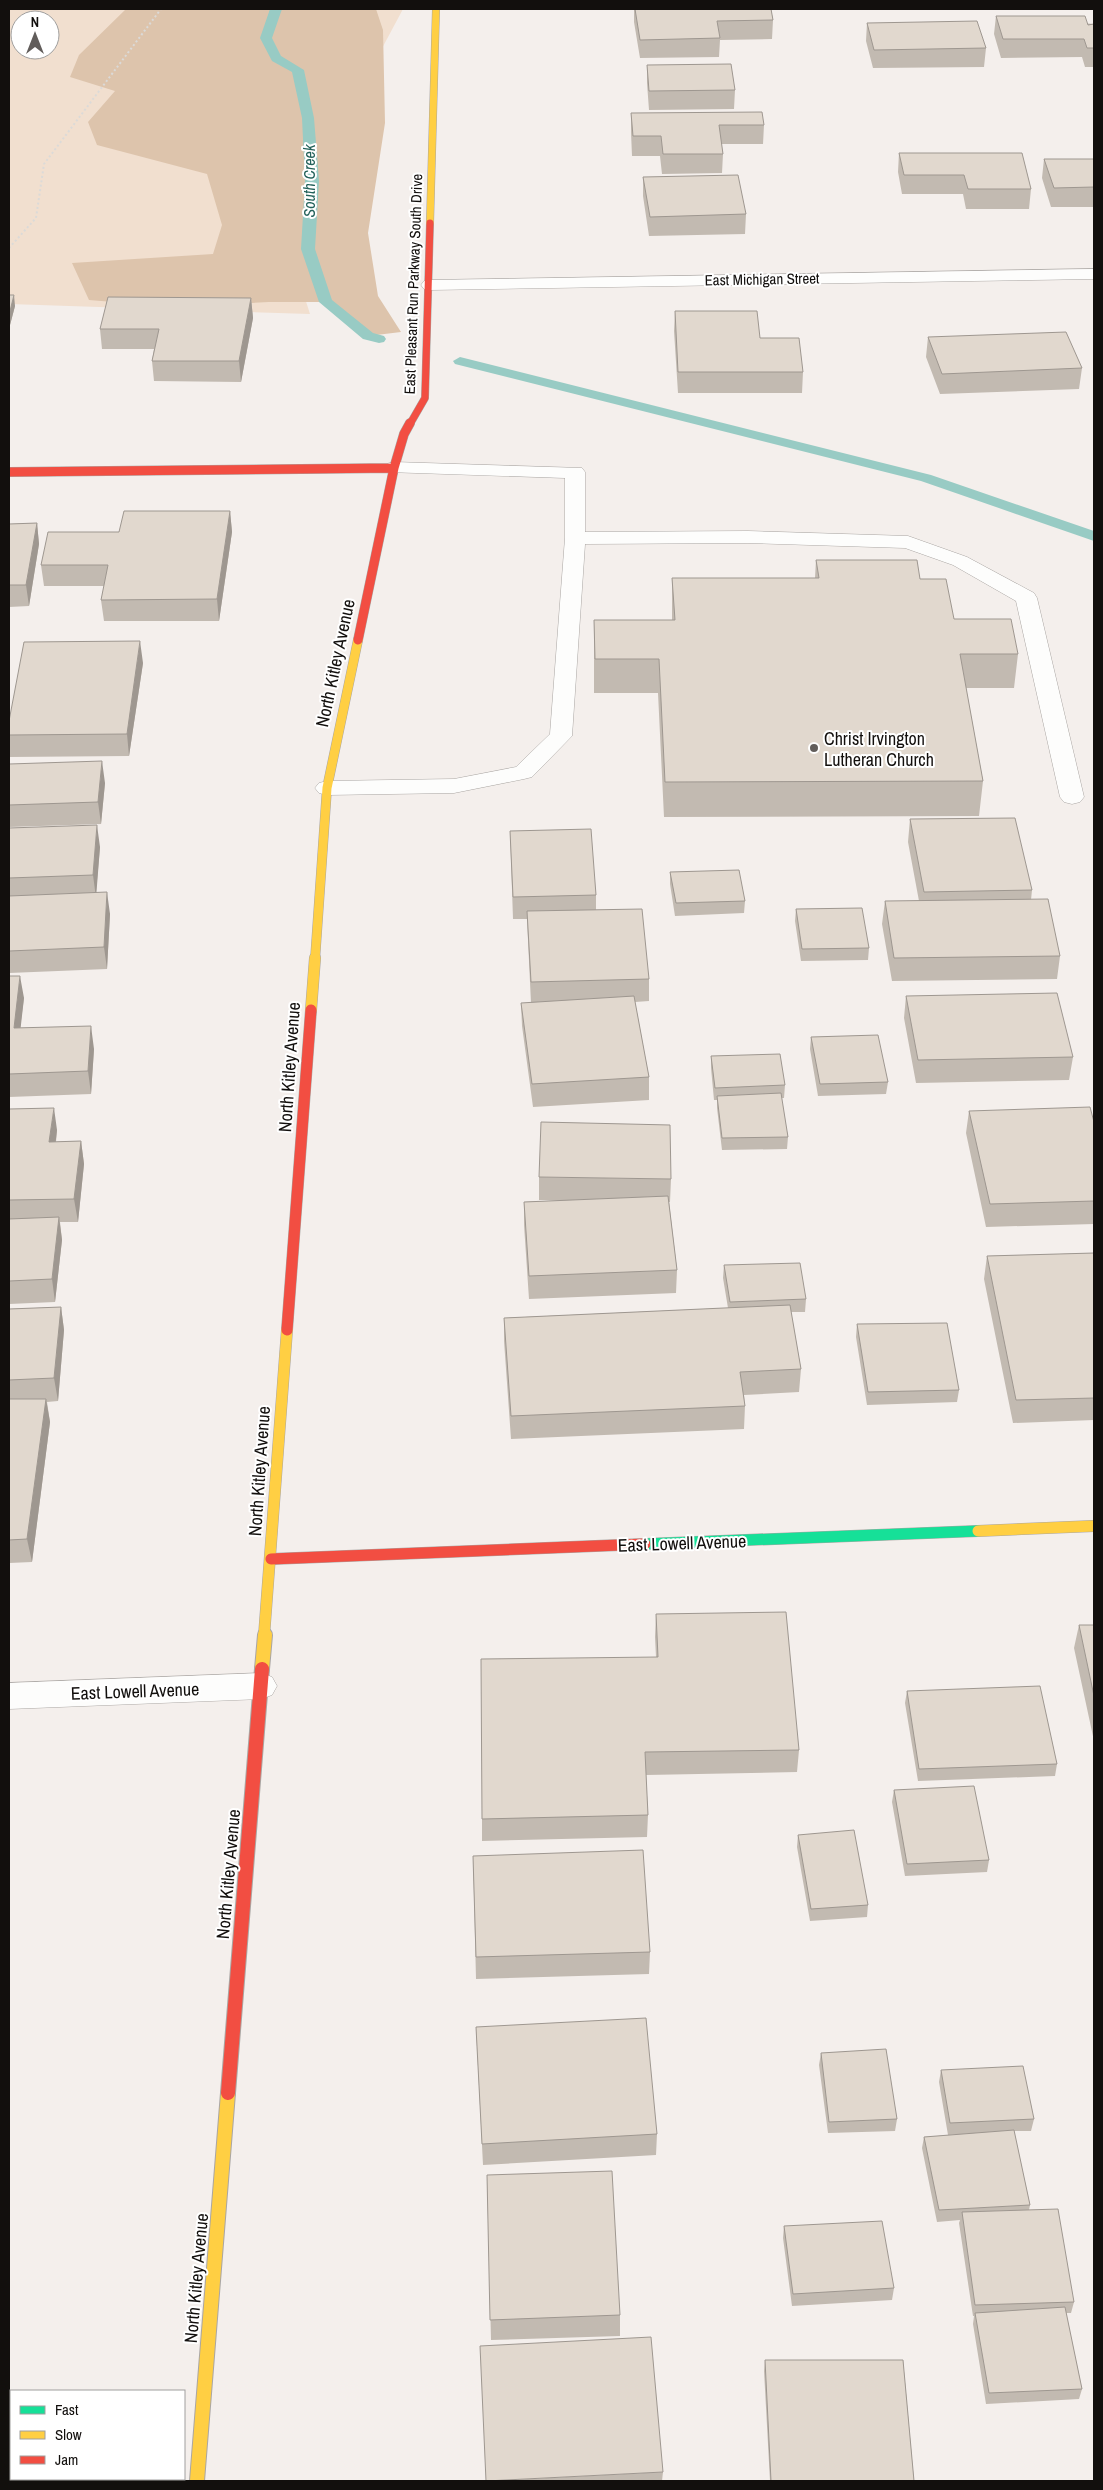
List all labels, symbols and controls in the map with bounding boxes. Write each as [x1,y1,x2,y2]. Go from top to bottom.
north arrow [10,10,60,60]
text: N [31,13,39,31]
water label: South Creek [298,144,320,217]
street label: East Pleasant Run Parkway South Drive [399,173,427,395]
street label: East Michigan Street [704,267,820,291]
street label: North Kitley Avenue [309,597,361,729]
place label: Christ Irvington Lutheran Church [824,726,934,772]
marker: Christ Irvington Lutheran Church [808,742,820,754]
street label: North Kitley Avenue [272,1001,306,1133]
street label: North Kitley Avenue [242,1405,276,1537]
street label: East Lowell Avenue [617,1528,747,1558]
street label: East Lowell Avenue [70,1676,200,1706]
street label: North Kitley Avenue [210,1808,246,1940]
street label: North Kitley Avenue [178,2212,214,2344]
legend [10,2390,185,2480]
text: Fast [55,2399,79,2420]
text: Slow [55,2424,82,2445]
text: Jam [55,2449,78,2470]

